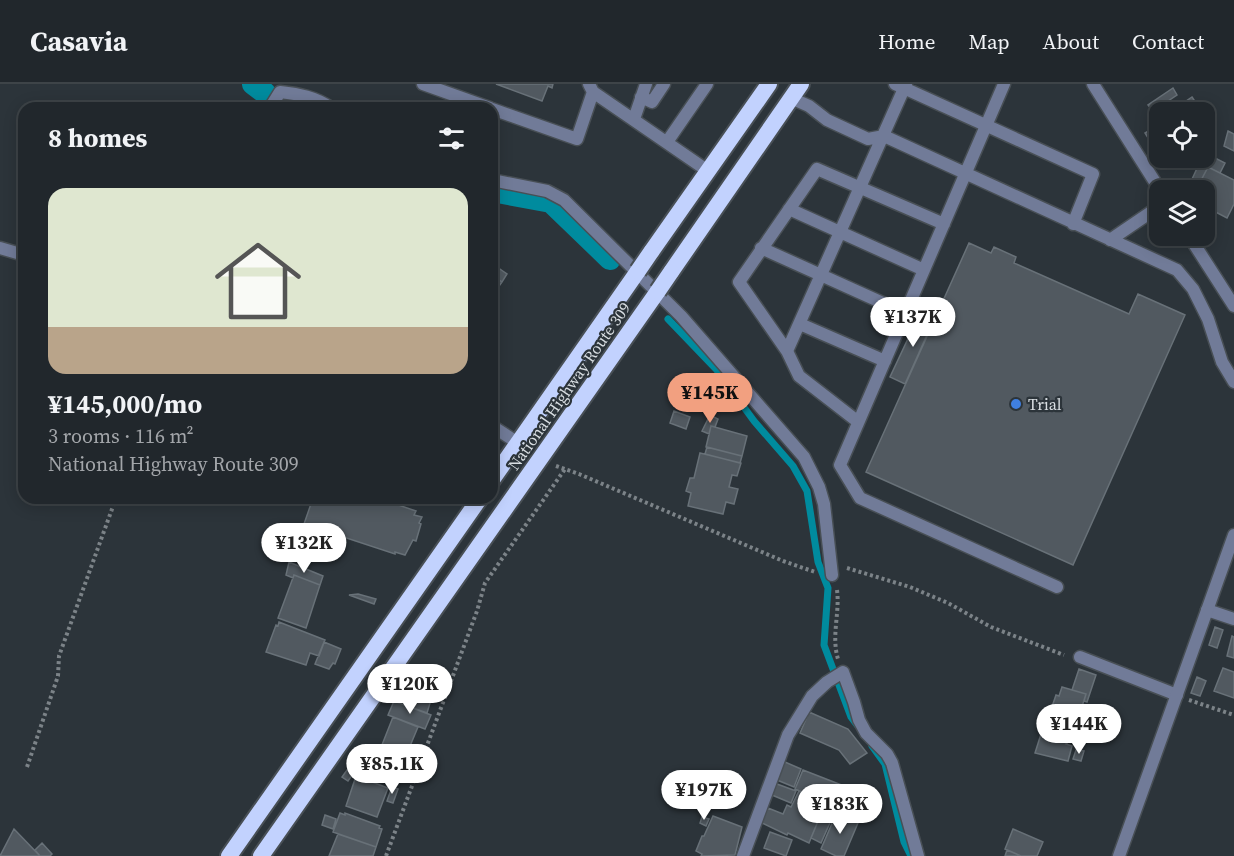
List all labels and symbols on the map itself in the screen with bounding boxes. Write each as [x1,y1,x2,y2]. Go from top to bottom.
pin: ¥137K [871,297,955,348]
street label: National Highway Route 309 [502,298,636,474]
pin: ¥145K [668,373,752,424]
place label: Trial [1028,393,1062,415]
marker: Trial [1009,397,1023,411]
pin: ¥132K [262,523,346,574]
pin: ¥120K [368,664,452,715]
pin: ¥144K [1037,704,1121,755]
pin: ¥85.1K [343,744,441,795]
pin: ¥197K [662,770,746,821]
pin: ¥183K [798,784,882,835]

